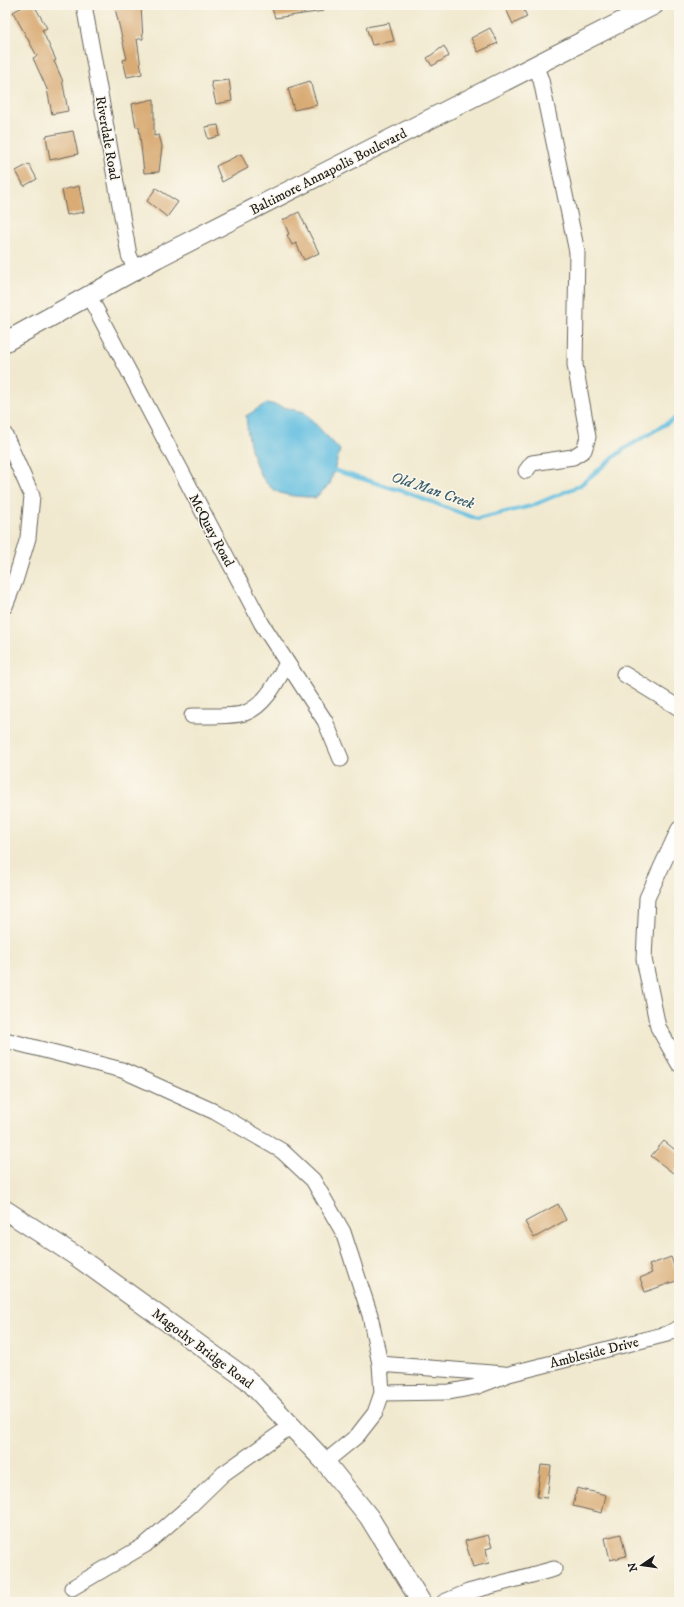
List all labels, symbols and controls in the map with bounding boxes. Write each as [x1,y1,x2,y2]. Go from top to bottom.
street label: Riverdale Road [91,95,123,182]
street label: Baltimore Annapolis Boulevard [247,124,410,219]
water label: Old Man Creek [389,467,478,514]
street label: McQuay Road [184,491,238,570]
street label: Magothy Bridge Road [148,1305,257,1393]
street label: Ambleside Drive [548,1333,641,1373]
north arrow [622,1545,662,1585]
text: N [625,1561,641,1573]

